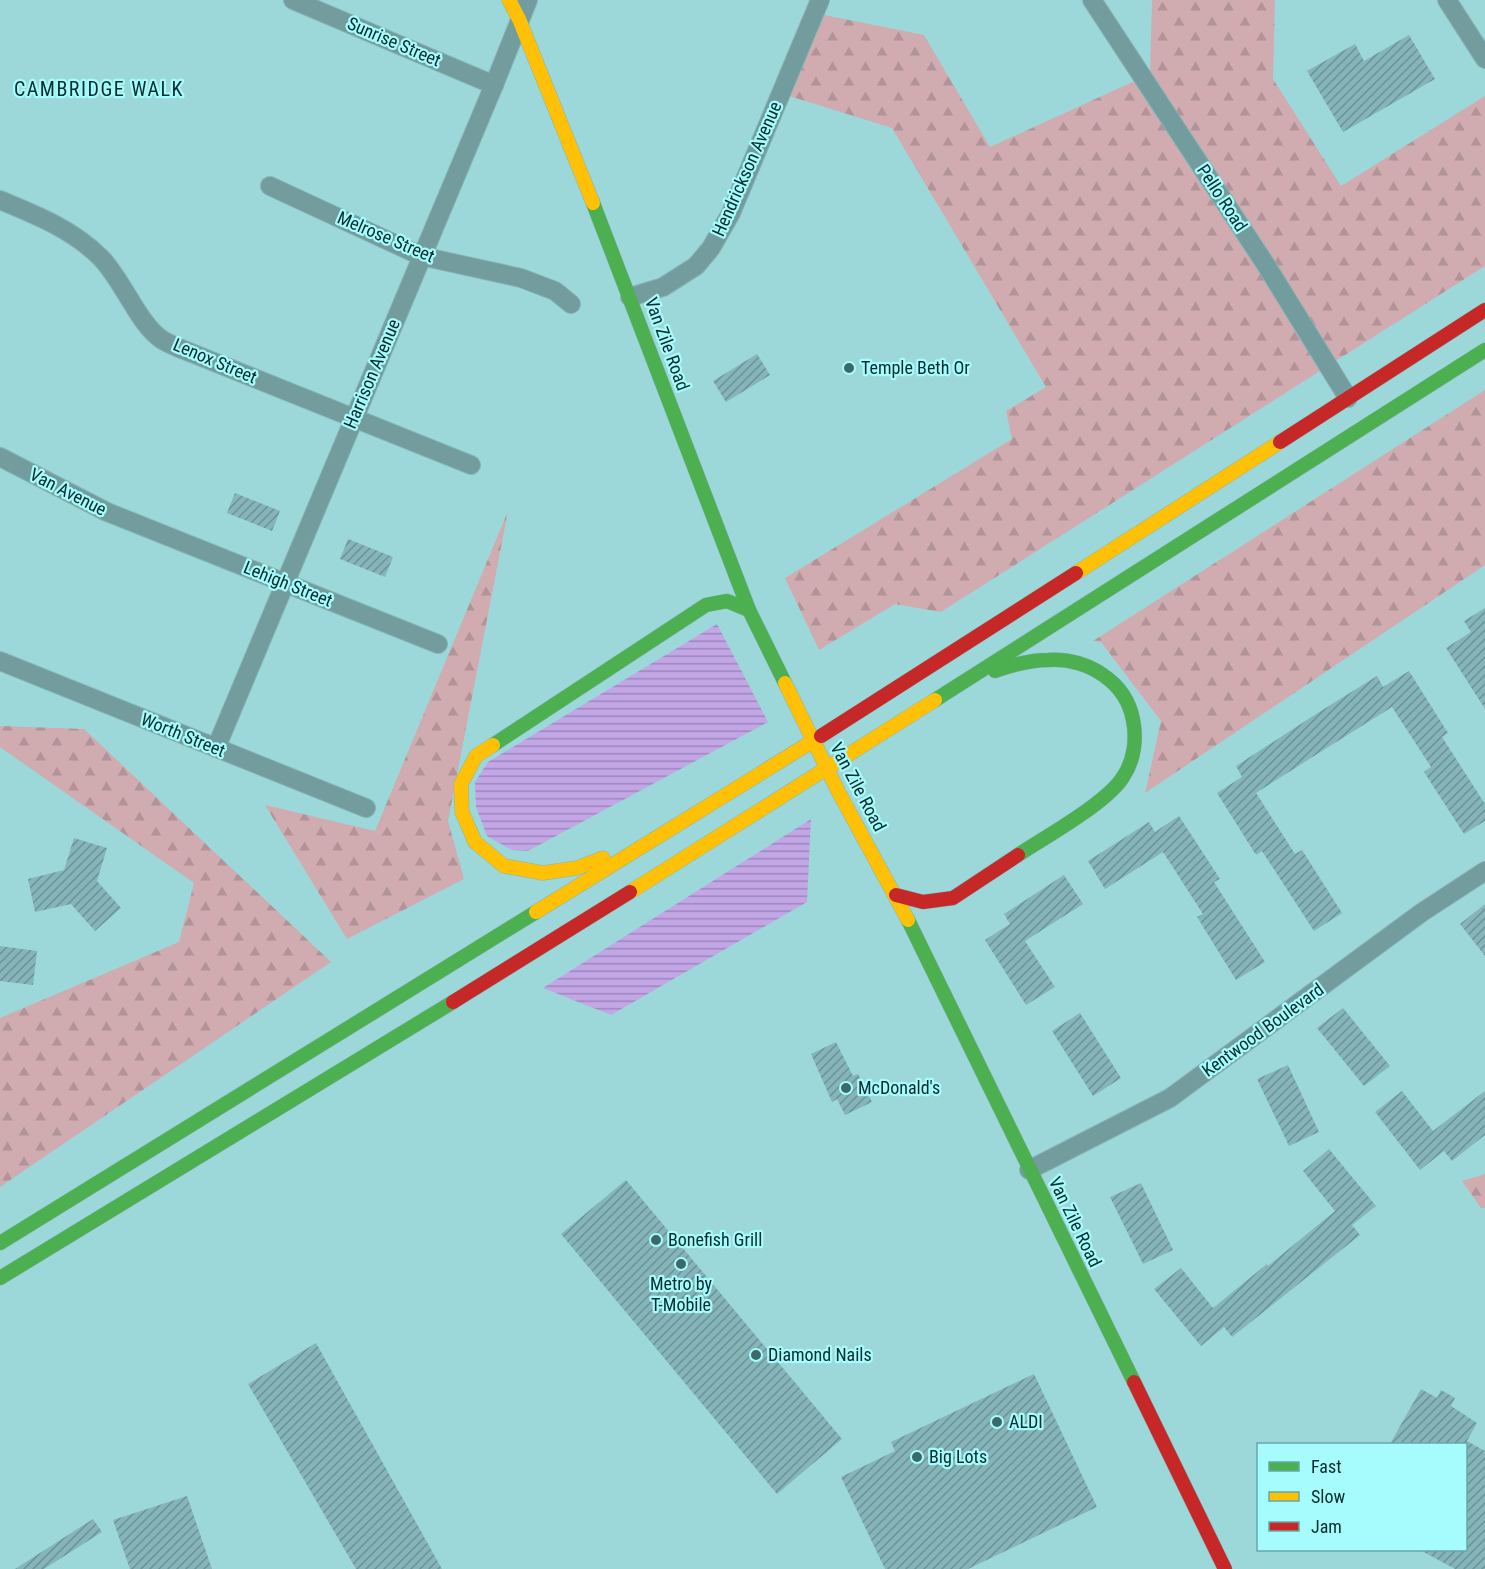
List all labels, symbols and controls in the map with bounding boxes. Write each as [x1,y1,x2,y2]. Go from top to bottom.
street label: Sunrise Street [344,12,444,71]
district label: CAMBRIDGE WALK [14,77,184,101]
street label: Hendrickson Avenue [707,98,786,239]
street label: Pello Road [1193,160,1252,235]
street label: Melrose Street [334,207,438,266]
street label: Van Zile Road [641,294,694,393]
street label: Harrison Avenue [339,316,404,432]
street label: Lenox Street [170,334,260,388]
place label: Temple Beth Or [861,357,970,378]
marker: Temple Beth Or [842,361,856,375]
street label: Van Avenue [26,463,110,520]
street label: Lehigh Street [241,556,336,611]
street label: Worth Street [138,708,228,761]
street label: Van Zile Road [826,739,891,835]
street label: Kentwood Boulevard [1198,978,1328,1081]
place label: McDonald's [858,1077,940,1098]
marker: McDonald's [839,1081,853,1095]
street label: Van Zile Road [1045,1173,1106,1270]
place label: Bonefish Grill [668,1229,762,1250]
marker: Bonefish Grill [649,1233,663,1247]
marker: Metro by T-Mobile [674,1257,688,1271]
place label: Metro by T-Mobile [650,1273,713,1315]
place label: Diamond Nails [768,1344,872,1365]
marker: Diamond Nails [749,1348,763,1362]
place label: ALDI [1009,1411,1043,1432]
marker: ALDI [990,1415,1004,1429]
legend [1257,1443,1467,1551]
place label: Big Lots [929,1446,987,1467]
marker: Big Lots [910,1450,924,1464]
text: Fast [1311,1456,1342,1477]
text: Slow [1311,1486,1346,1507]
text: Jam [1311,1516,1342,1537]

